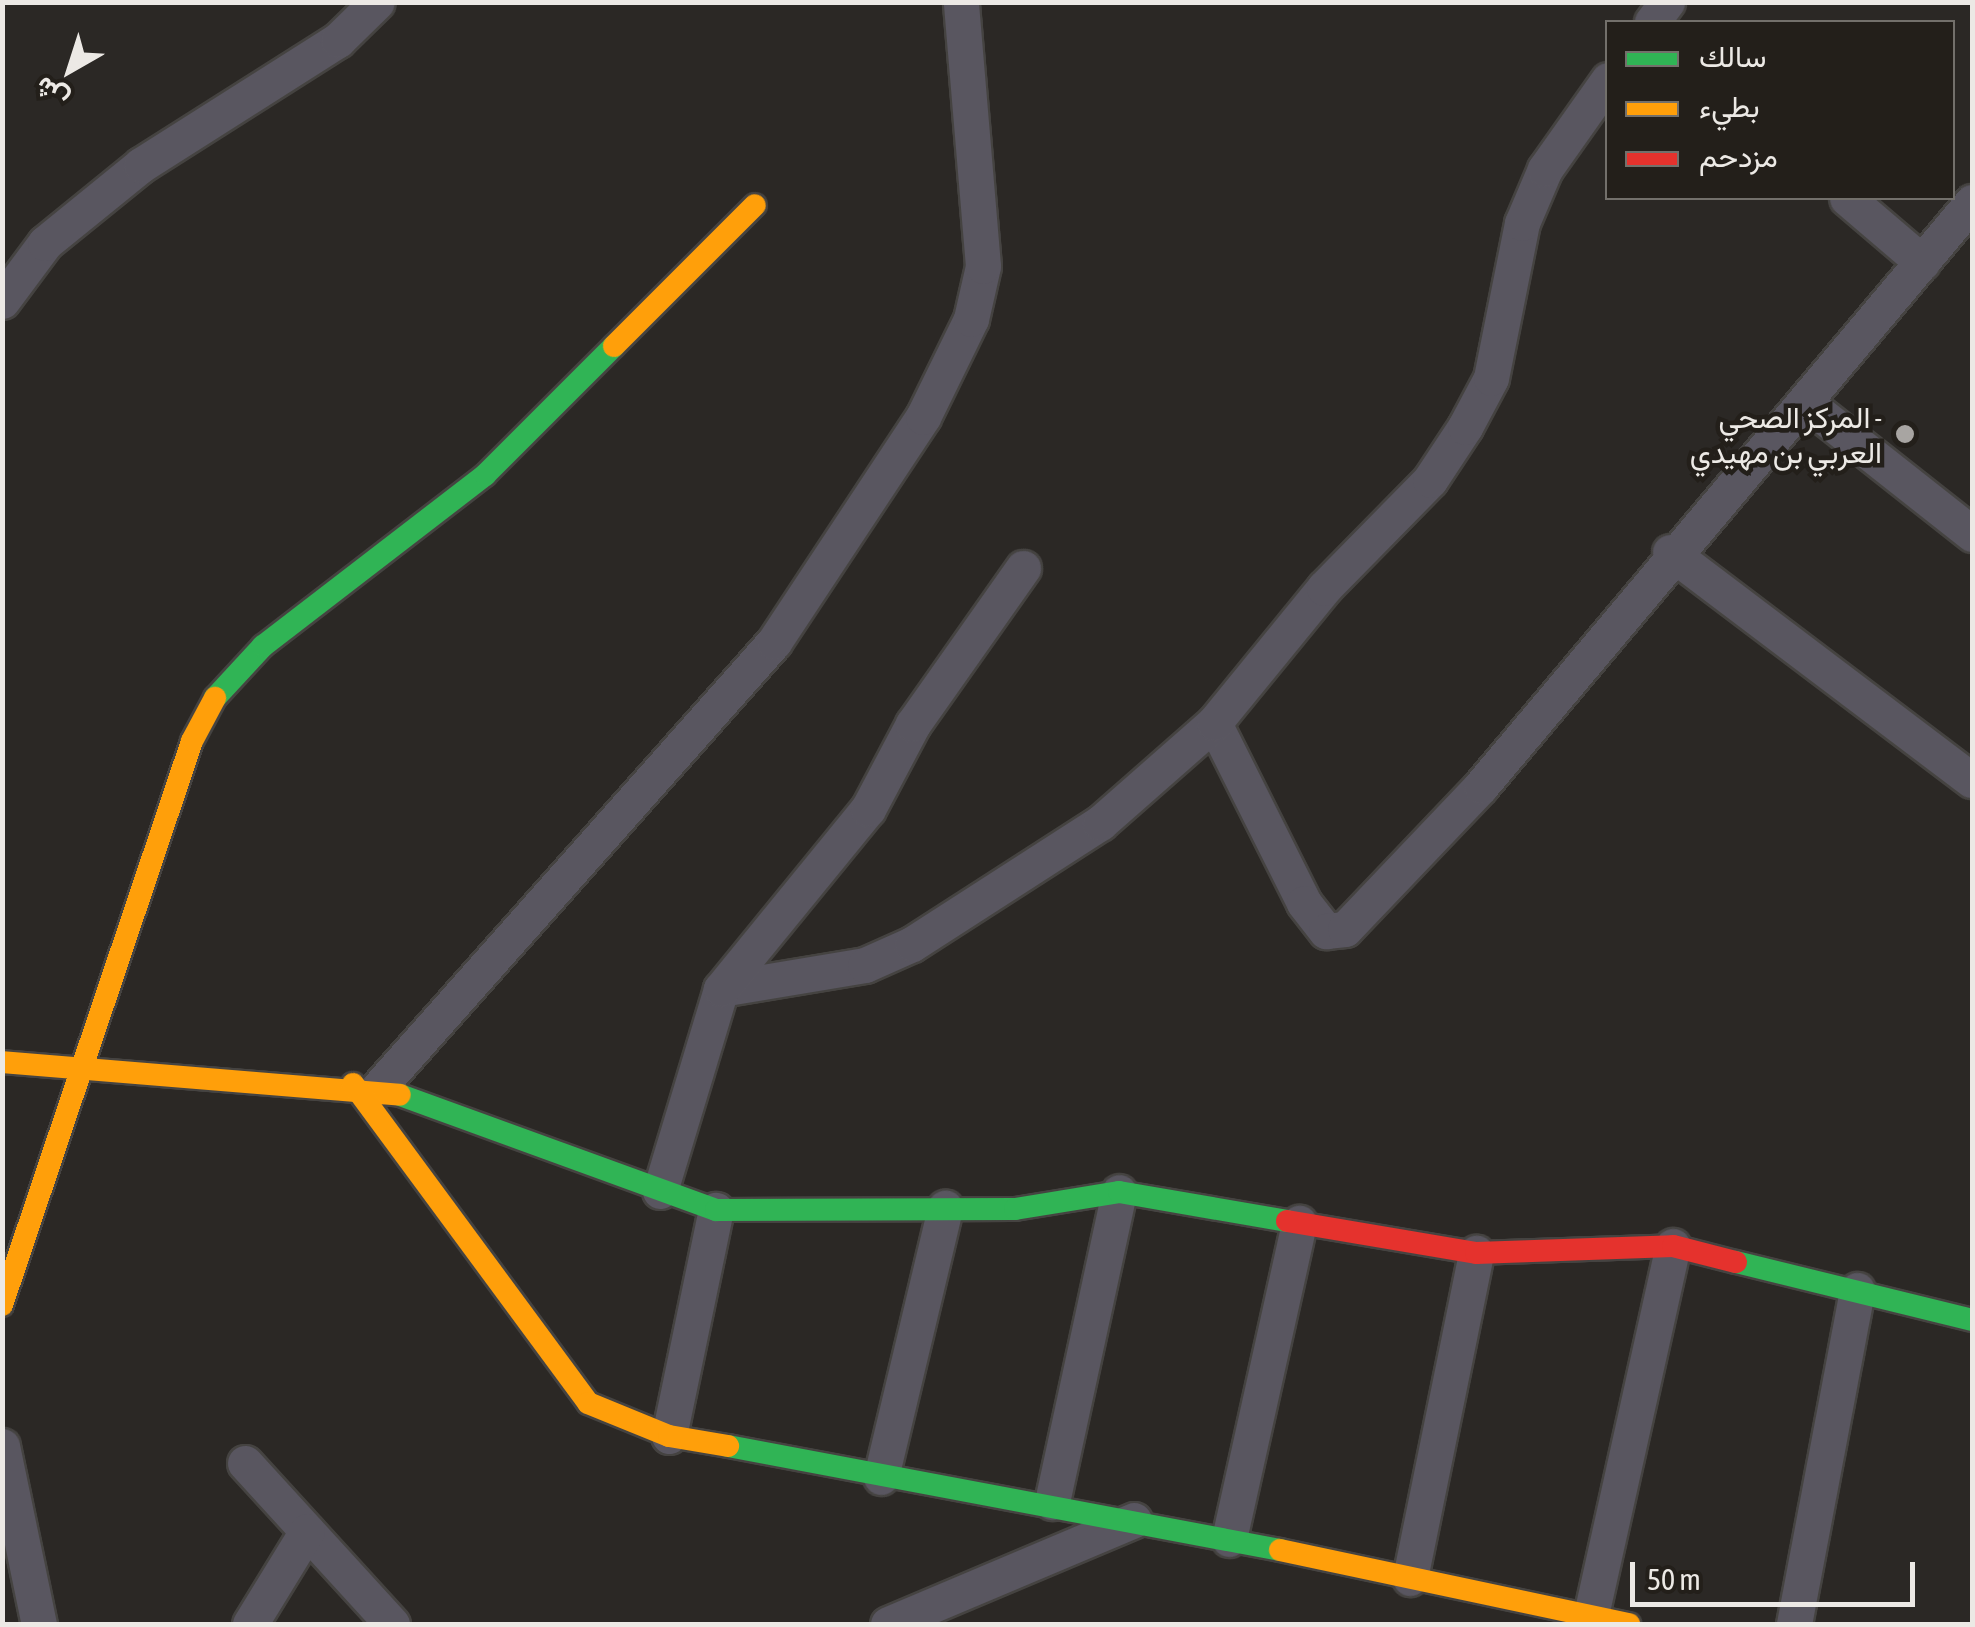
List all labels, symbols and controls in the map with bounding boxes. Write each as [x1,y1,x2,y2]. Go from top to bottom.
north arrow [20,20,120,120]
legend [1605,20,1955,200]
text: سالك [1699,39,1766,73]
text: ش [28,70,74,116]
text: بطيء [1699,89,1760,123]
text: مزدحم [1699,139,1778,173]
place label: المركز الصحي - العربي بن مهيدي [1690,399,1882,470]
marker: المركز الصحي - العربي بن مهيدي [1892,421,1918,447]
scale bar [1635,1542,1920,1604]
text: 50 m [1647,1562,1701,1596]

